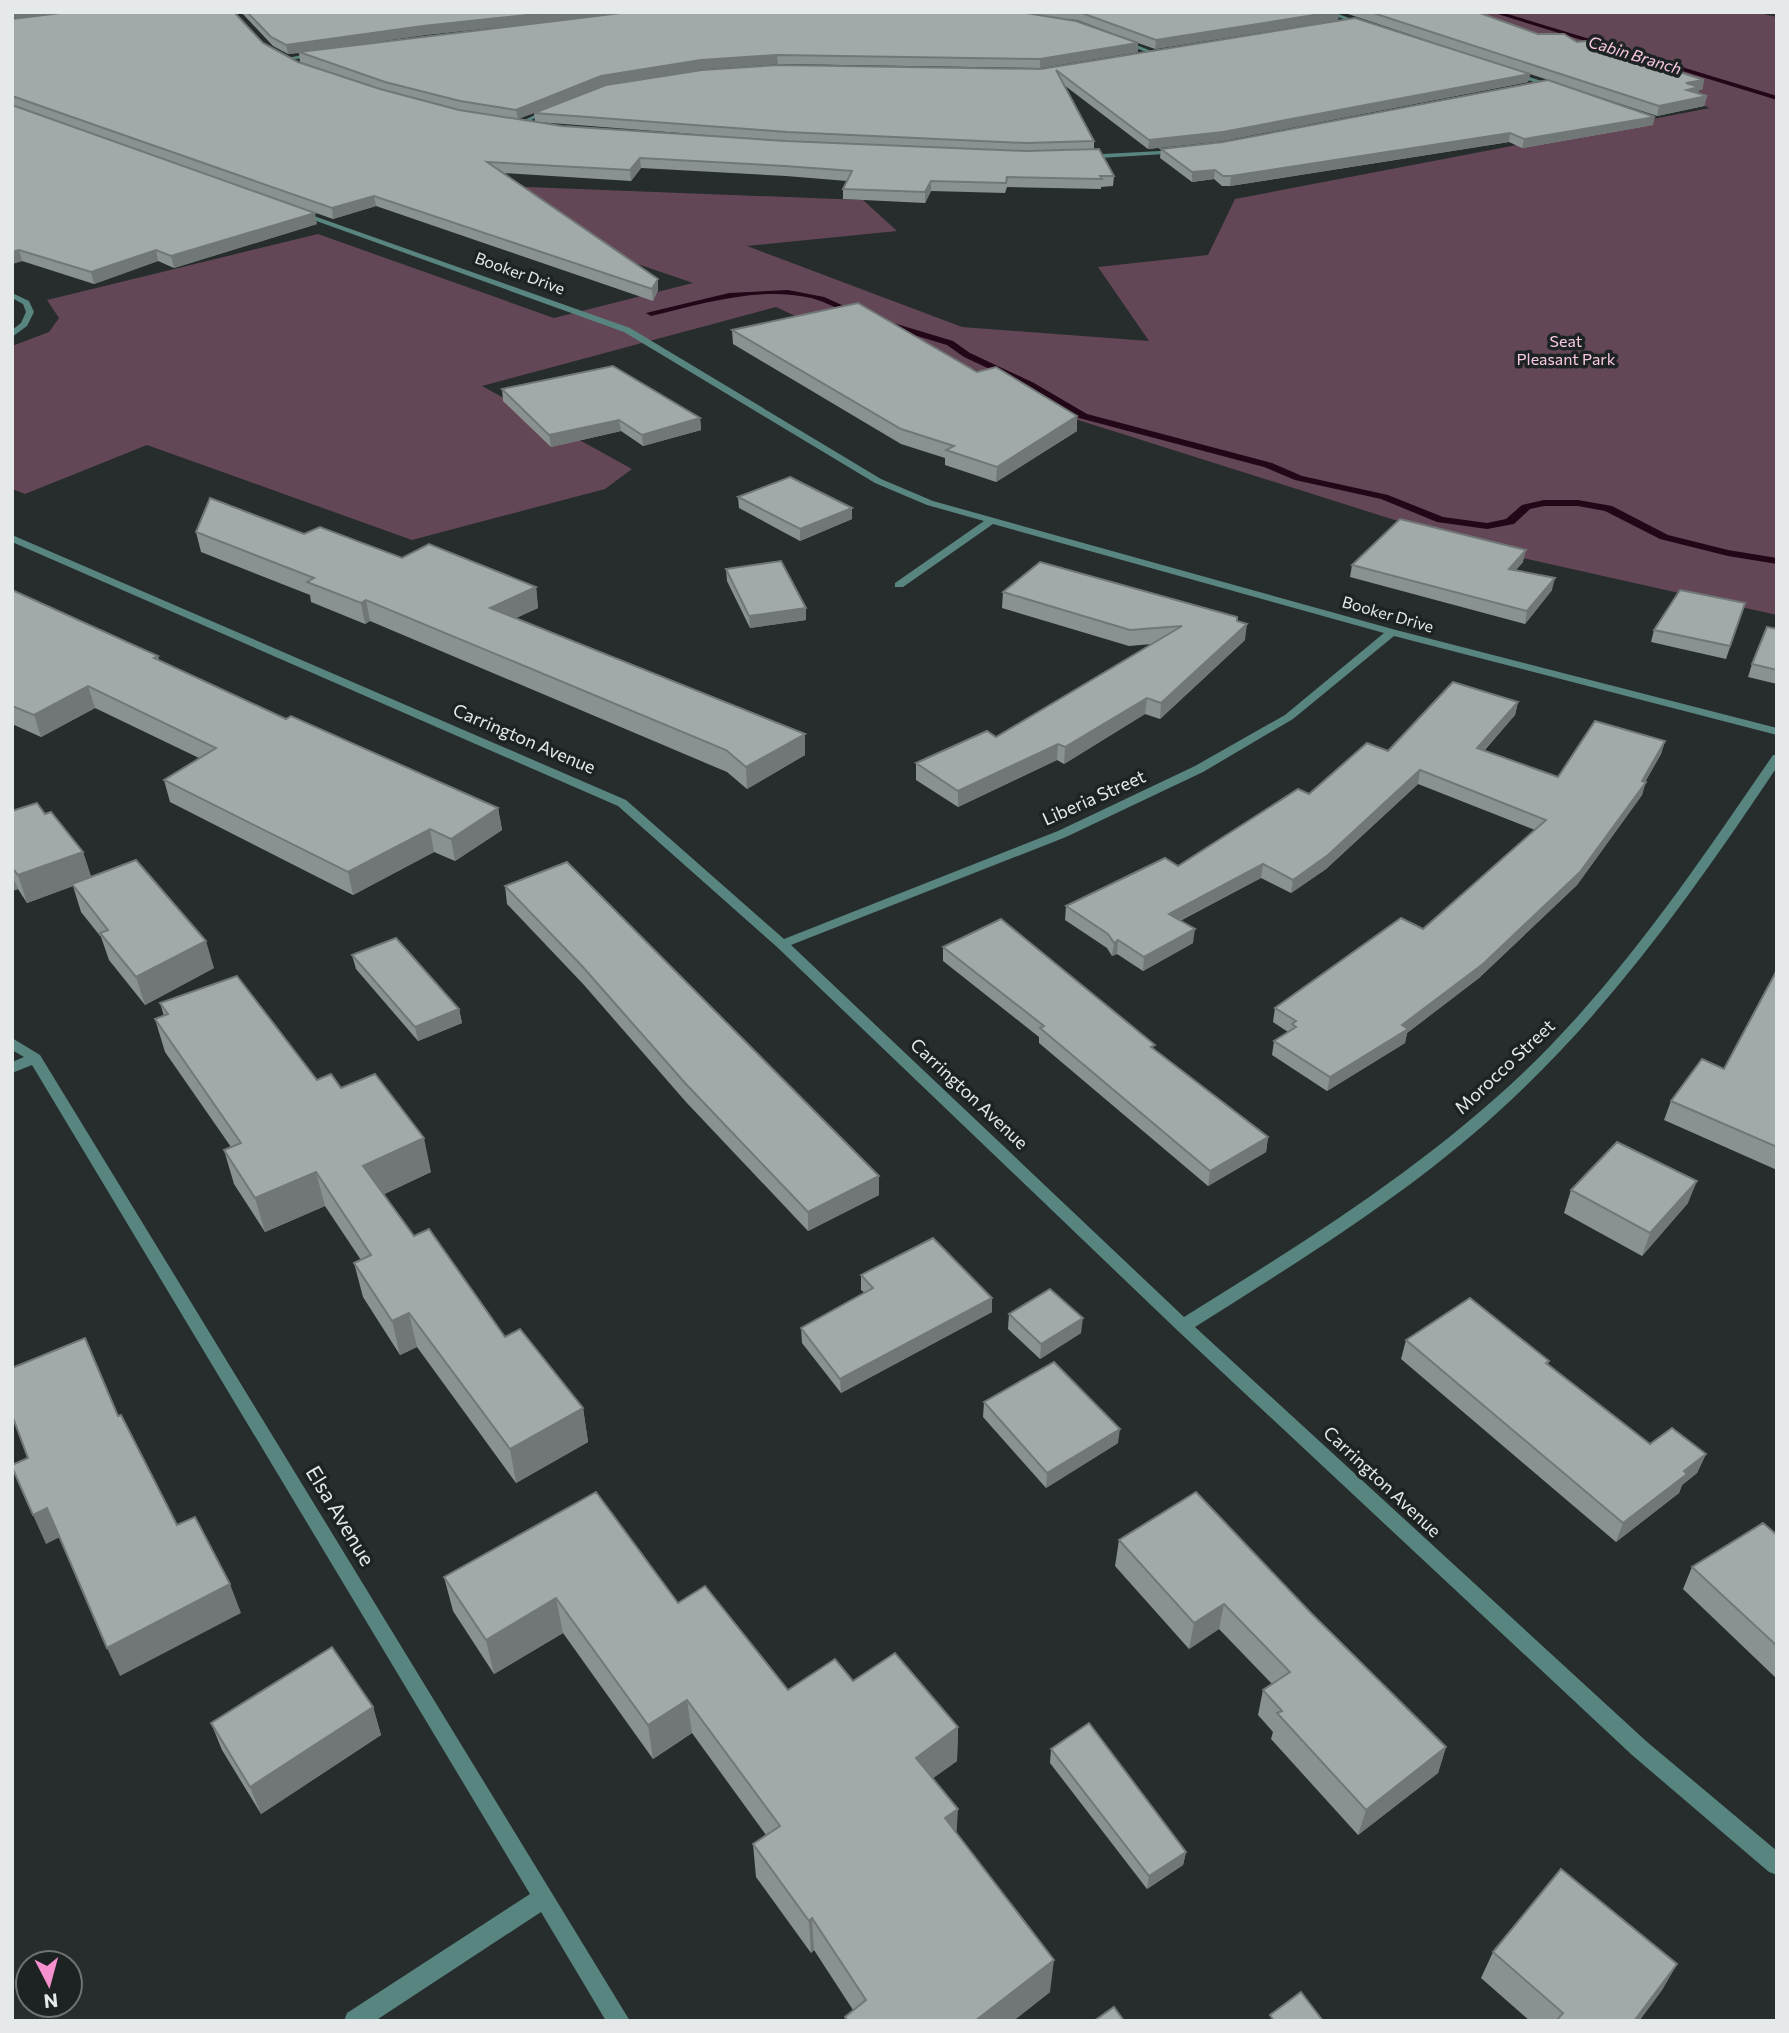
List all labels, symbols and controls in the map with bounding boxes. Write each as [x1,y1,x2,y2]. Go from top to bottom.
water label: Cabin Branch [1586,31,1684,78]
street label: Booker Drive [473,247,568,298]
park label: Seat Pleasant Park [1517,331,1616,368]
street label: Booker Drive [1340,591,1436,636]
street label: Carrington Avenue [450,698,599,778]
street label: Liberia Street [1039,765,1149,830]
street label: Morocco Street [1450,1014,1559,1118]
street label: Carrington Avenue [906,1033,1033,1153]
street label: Carrington Avenue [1319,1421,1446,1541]
street label: Elsa Avenue [302,1461,381,1570]
north arrow [14,1949,84,2019]
text: N [43,1989,59,2014]

